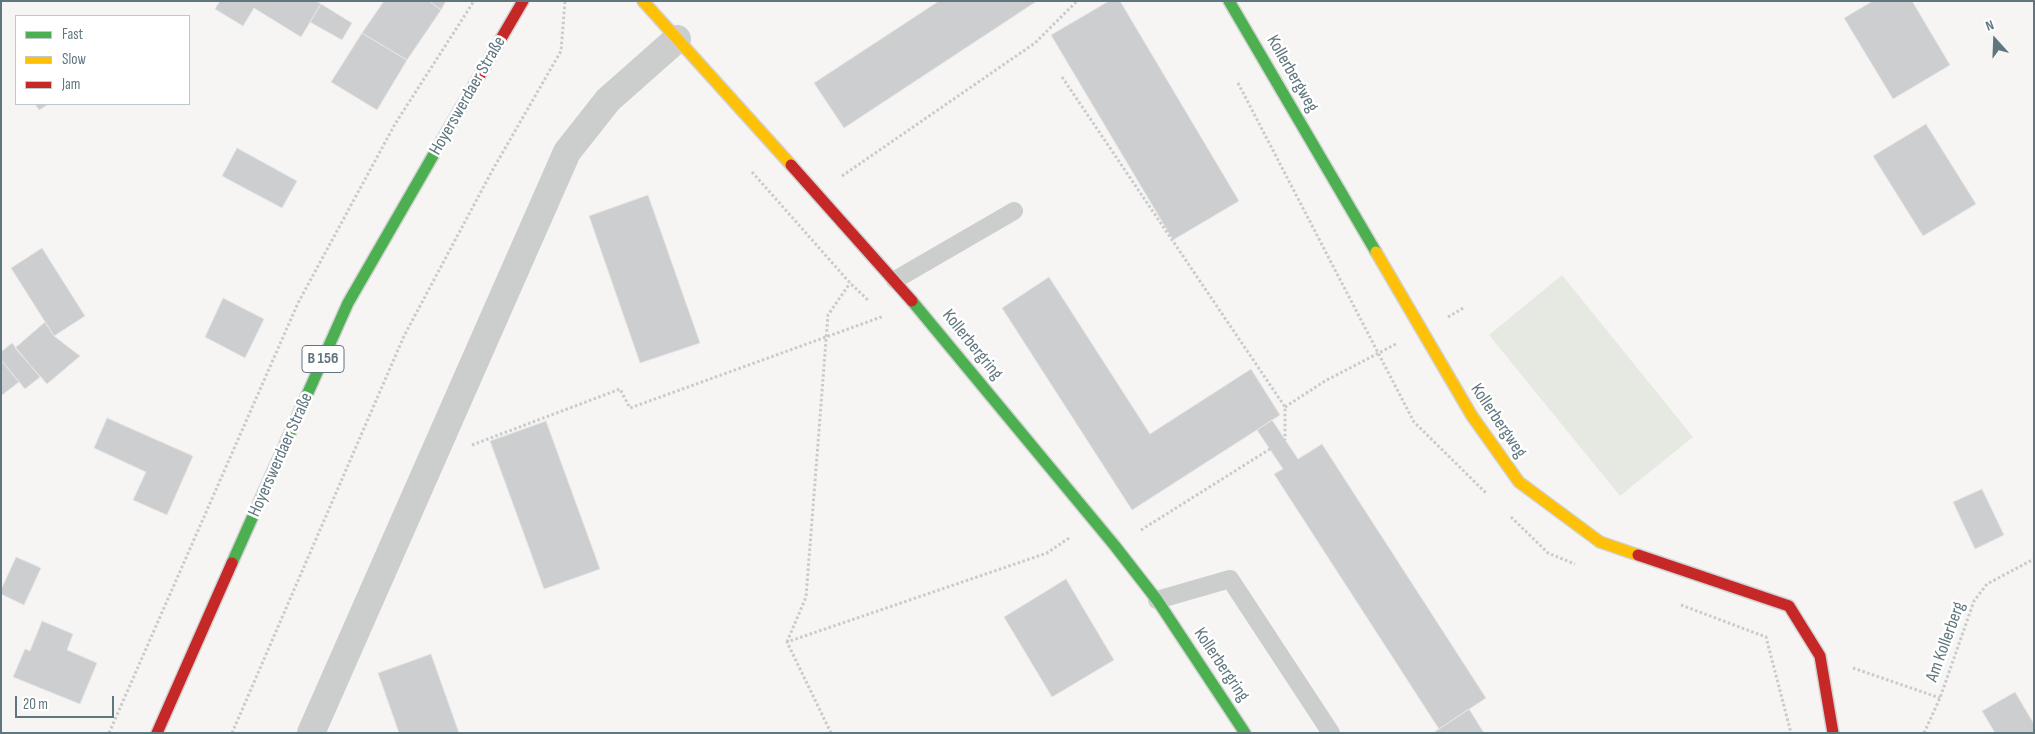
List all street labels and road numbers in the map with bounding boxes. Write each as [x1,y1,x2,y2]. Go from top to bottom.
street label: Kollerbergweg [1261,32,1323,116]
street label: Hoyerswerdaer Straße [425,33,511,159]
street label: Kollerbergring [937,305,1007,385]
road number: B 156 [302,346,344,372]
street label: Kollerbergweg [1465,380,1531,462]
street label: Hoyerswerdaer Straße [244,390,318,520]
street label: Am Kollerberg [1922,599,1970,685]
street label: Kollerbergring [1188,624,1254,706]

